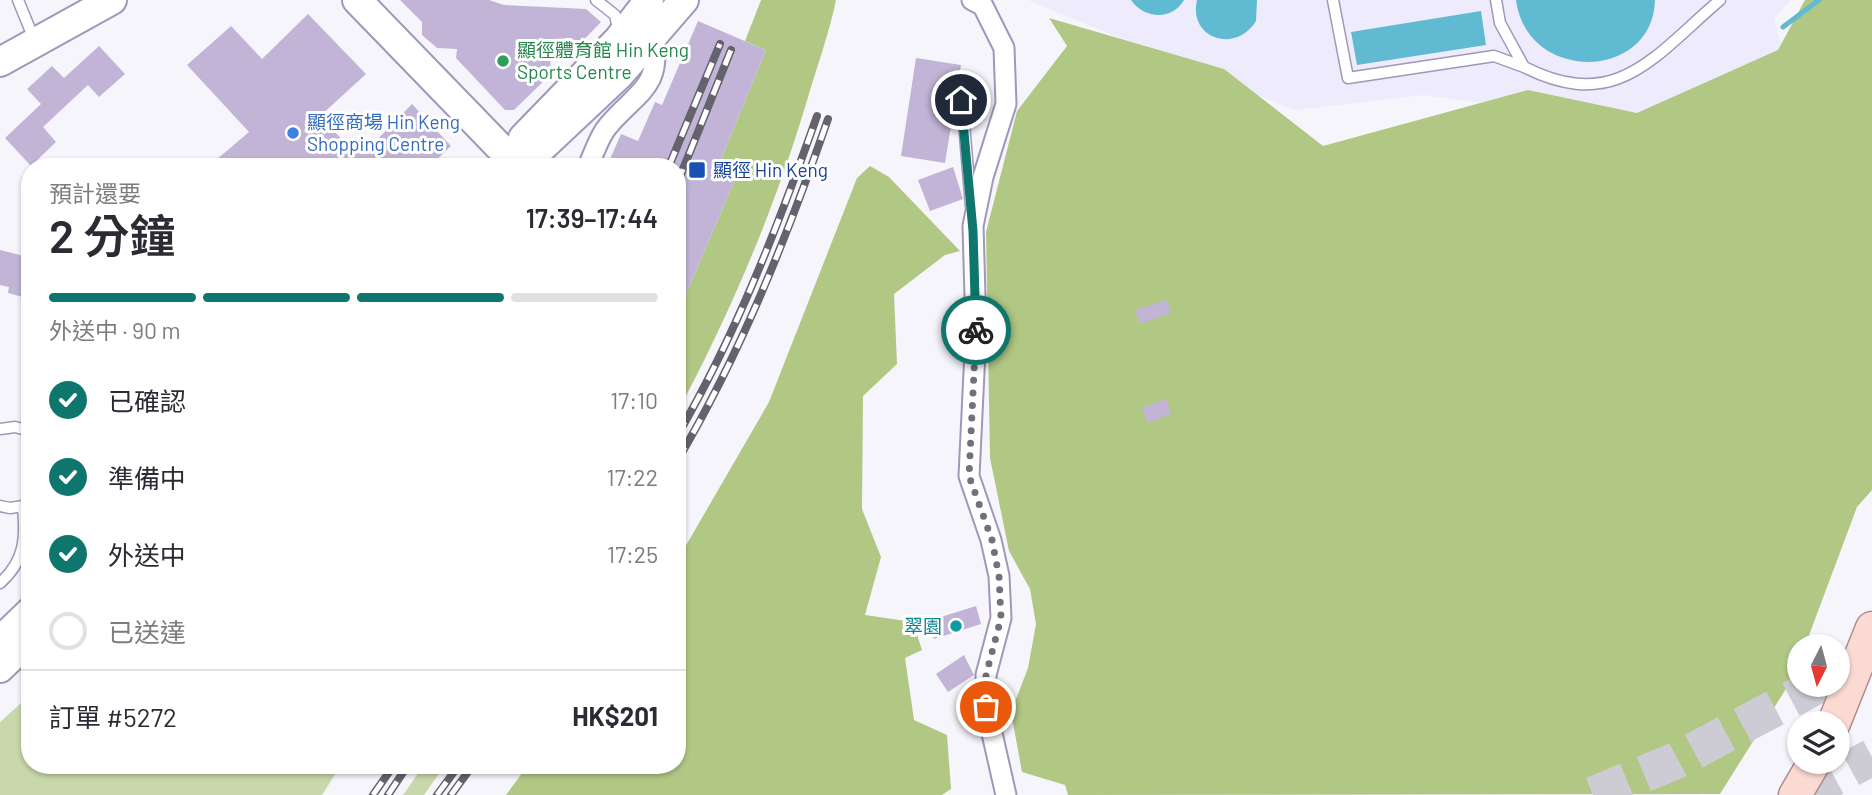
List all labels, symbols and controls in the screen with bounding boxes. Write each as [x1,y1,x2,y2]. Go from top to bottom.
place label: 顯徑體育館 Hin Keng Sports Centre [517,38,689,83]
marker: 顯徑體育館 Hin Keng Sports Centre [495,53,511,69]
pin [931,70,991,130]
icon: home [942,81,980,119]
place label: 顯徑商場 Hin Keng Shopping Centre [307,110,460,155]
marker: 顯徑商場 Hin Keng Shopping Centre [285,125,301,141]
place label: 顯徑 Hin Keng [713,158,828,181]
marker: 顯徑 Hin Keng [687,160,707,180]
text: 預計還要 [49,179,141,207]
text: 17:39–17:44 [526,202,658,233]
text: 2 分鐘 [49,207,176,262]
courier [941,295,1011,365]
icon: bike [957,311,995,349]
text: 外送中 · 90 m [49,316,181,344]
icon: check [49,381,87,419]
text: 已確認 [108,385,186,416]
text: 17:10 [610,386,658,414]
icon: check [49,458,87,496]
text: 準備中 [108,462,186,493]
text: 17:22 [607,463,658,491]
icon: check [49,535,87,573]
text: 外送中 [108,539,186,570]
text: 17:25 [607,540,658,568]
place label: 翠園 [904,614,942,637]
text: 已送達 [108,616,186,647]
marker: 翠園 [948,618,964,634]
north arrow [1787,634,1850,696]
map controls [1787,634,1850,774]
pin [956,677,1016,737]
icon: bag [967,688,1005,726]
text: HK$201 [572,700,658,731]
text: 訂單 #5272 [49,701,177,732]
button: layers [1787,711,1850,774]

